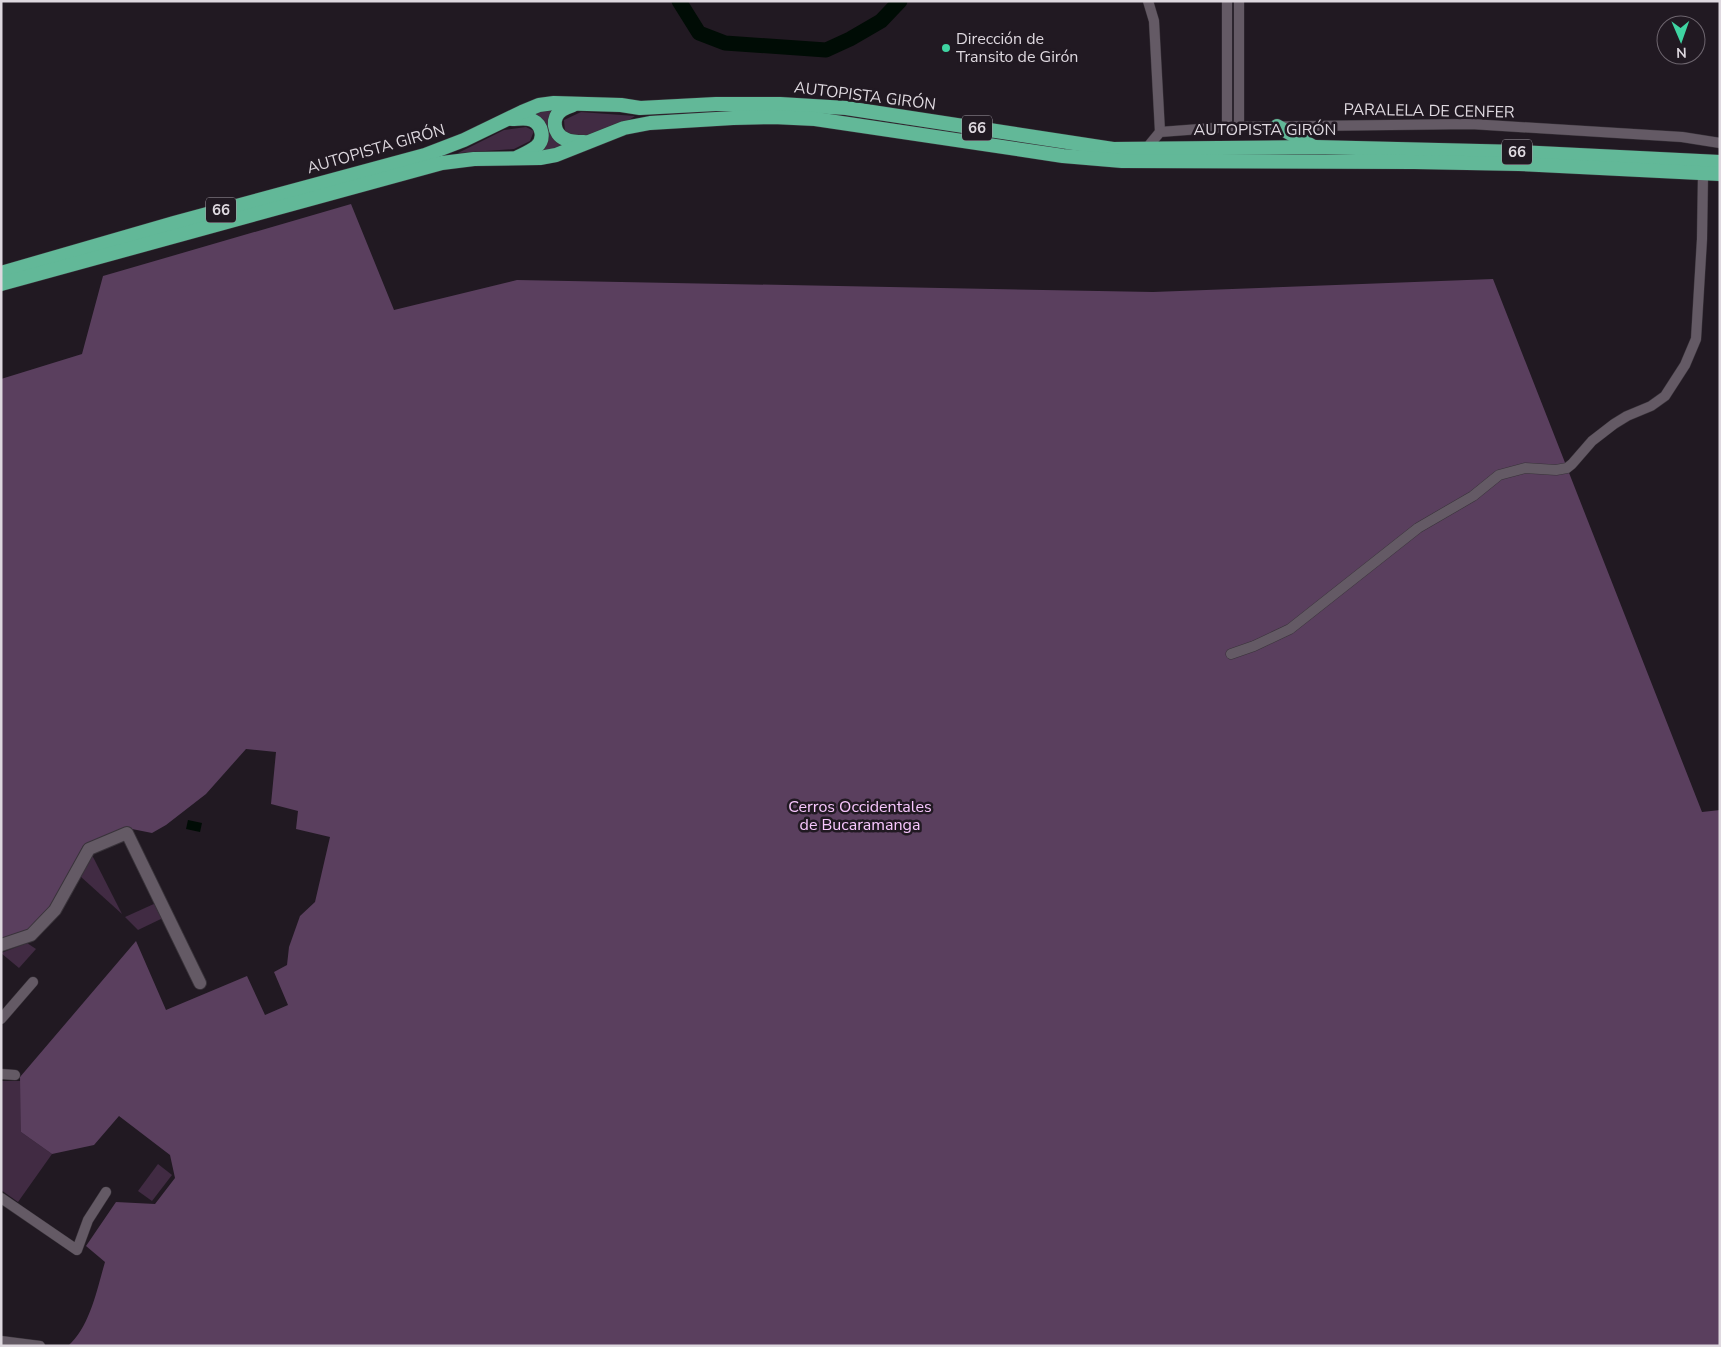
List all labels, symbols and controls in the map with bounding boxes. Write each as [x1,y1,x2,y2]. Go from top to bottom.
north arrow [1656,15,1706,65]
place label: Dirección de Transito de Girón [956,28,1078,68]
marker: Dirección de Transito de Girón [940,42,952,54]
text: N [1676,43,1687,62]
street label: AUTOPISTA GIRÓN [793,76,937,116]
street label: PARALELA DE CENFER [1343,99,1515,123]
road number: 66 [962,116,992,140]
street label: AUTOPISTA GIRÓN [304,119,448,179]
street label: AUTOPISTA GIRÓN [1194,119,1336,141]
road number: 66 [1502,140,1532,164]
road number: 66 [206,198,236,222]
park label: Cerros Occidentales de Bucaramanga [788,796,932,836]

